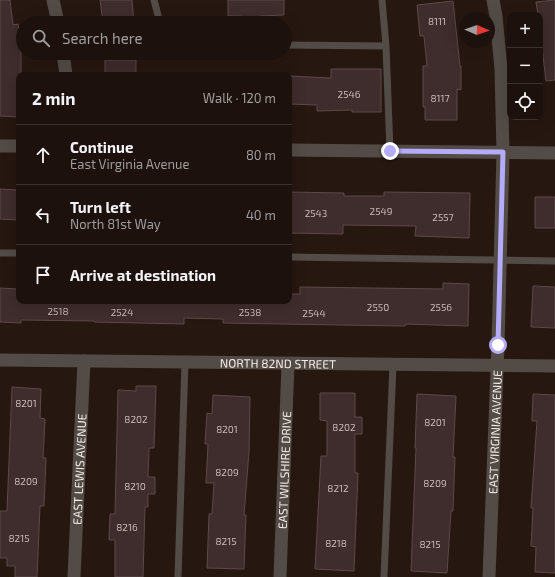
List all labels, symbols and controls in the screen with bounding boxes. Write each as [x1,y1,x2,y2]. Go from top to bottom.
north arrow [459,12,495,48]
map controls [507,12,543,120]
button: + [507,12,543,48]
house number: 8111 [428,15,446,27]
search box [16,16,292,60]
icon: search [30,27,52,49]
text: Search here [62,29,143,47]
button: − [507,48,543,84]
button: locate [507,84,543,120]
text: 2 min [32,88,75,108]
house number: 2546 [338,88,361,100]
text: Walk · 120 m [203,90,276,106]
house number: 8117 [430,92,450,104]
text: Continue [70,138,133,156]
route end [381,142,399,160]
icon: ahead [32,144,54,166]
text: 80 m [246,147,276,163]
text: East Virginia Avenue [70,156,189,172]
text: Turn left [70,198,131,216]
icon: left [32,204,54,226]
house number: 2549 [370,205,393,217]
text: 40 m [246,207,276,223]
house number: 2543 [305,207,327,219]
house number: 2557 [432,211,454,223]
text: North 81st Way [70,216,161,232]
icon: arrive [32,264,54,286]
text: Arrive at destination [70,266,216,284]
house number: 2550 [367,301,389,313]
house number: 2556 [430,301,452,313]
house number: 2518 [47,305,69,317]
house number: 2524 [111,306,133,318]
house number: 2538 [239,306,261,318]
house number: 2544 [302,307,326,319]
route start [489,336,507,354]
street label: NORTH 82ND STREET [220,355,336,371]
street label: EAST VIRGINIA AVENUE [485,370,504,494]
house number: 8201 [15,397,37,409]
street label: EAST WILSHIRE DRIVE [275,410,293,529]
street label: EAST LEWIS AVENUE [69,413,89,525]
house number: 8202 [124,413,148,425]
house number: 8201 [424,416,446,428]
house number: 8202 [332,421,356,433]
house number: 8201 [216,423,238,435]
house number: 8209 [215,466,239,478]
house number: 8209 [14,475,38,487]
house number: 8209 [423,477,447,489]
house number: 8210 [124,480,146,492]
house number: 8212 [327,482,349,494]
house number: 8216 [116,521,138,533]
house number: 8215 [8,532,30,544]
house number: 8215 [215,535,237,547]
house number: 8218 [325,537,347,549]
house number: 8215 [419,538,441,550]

